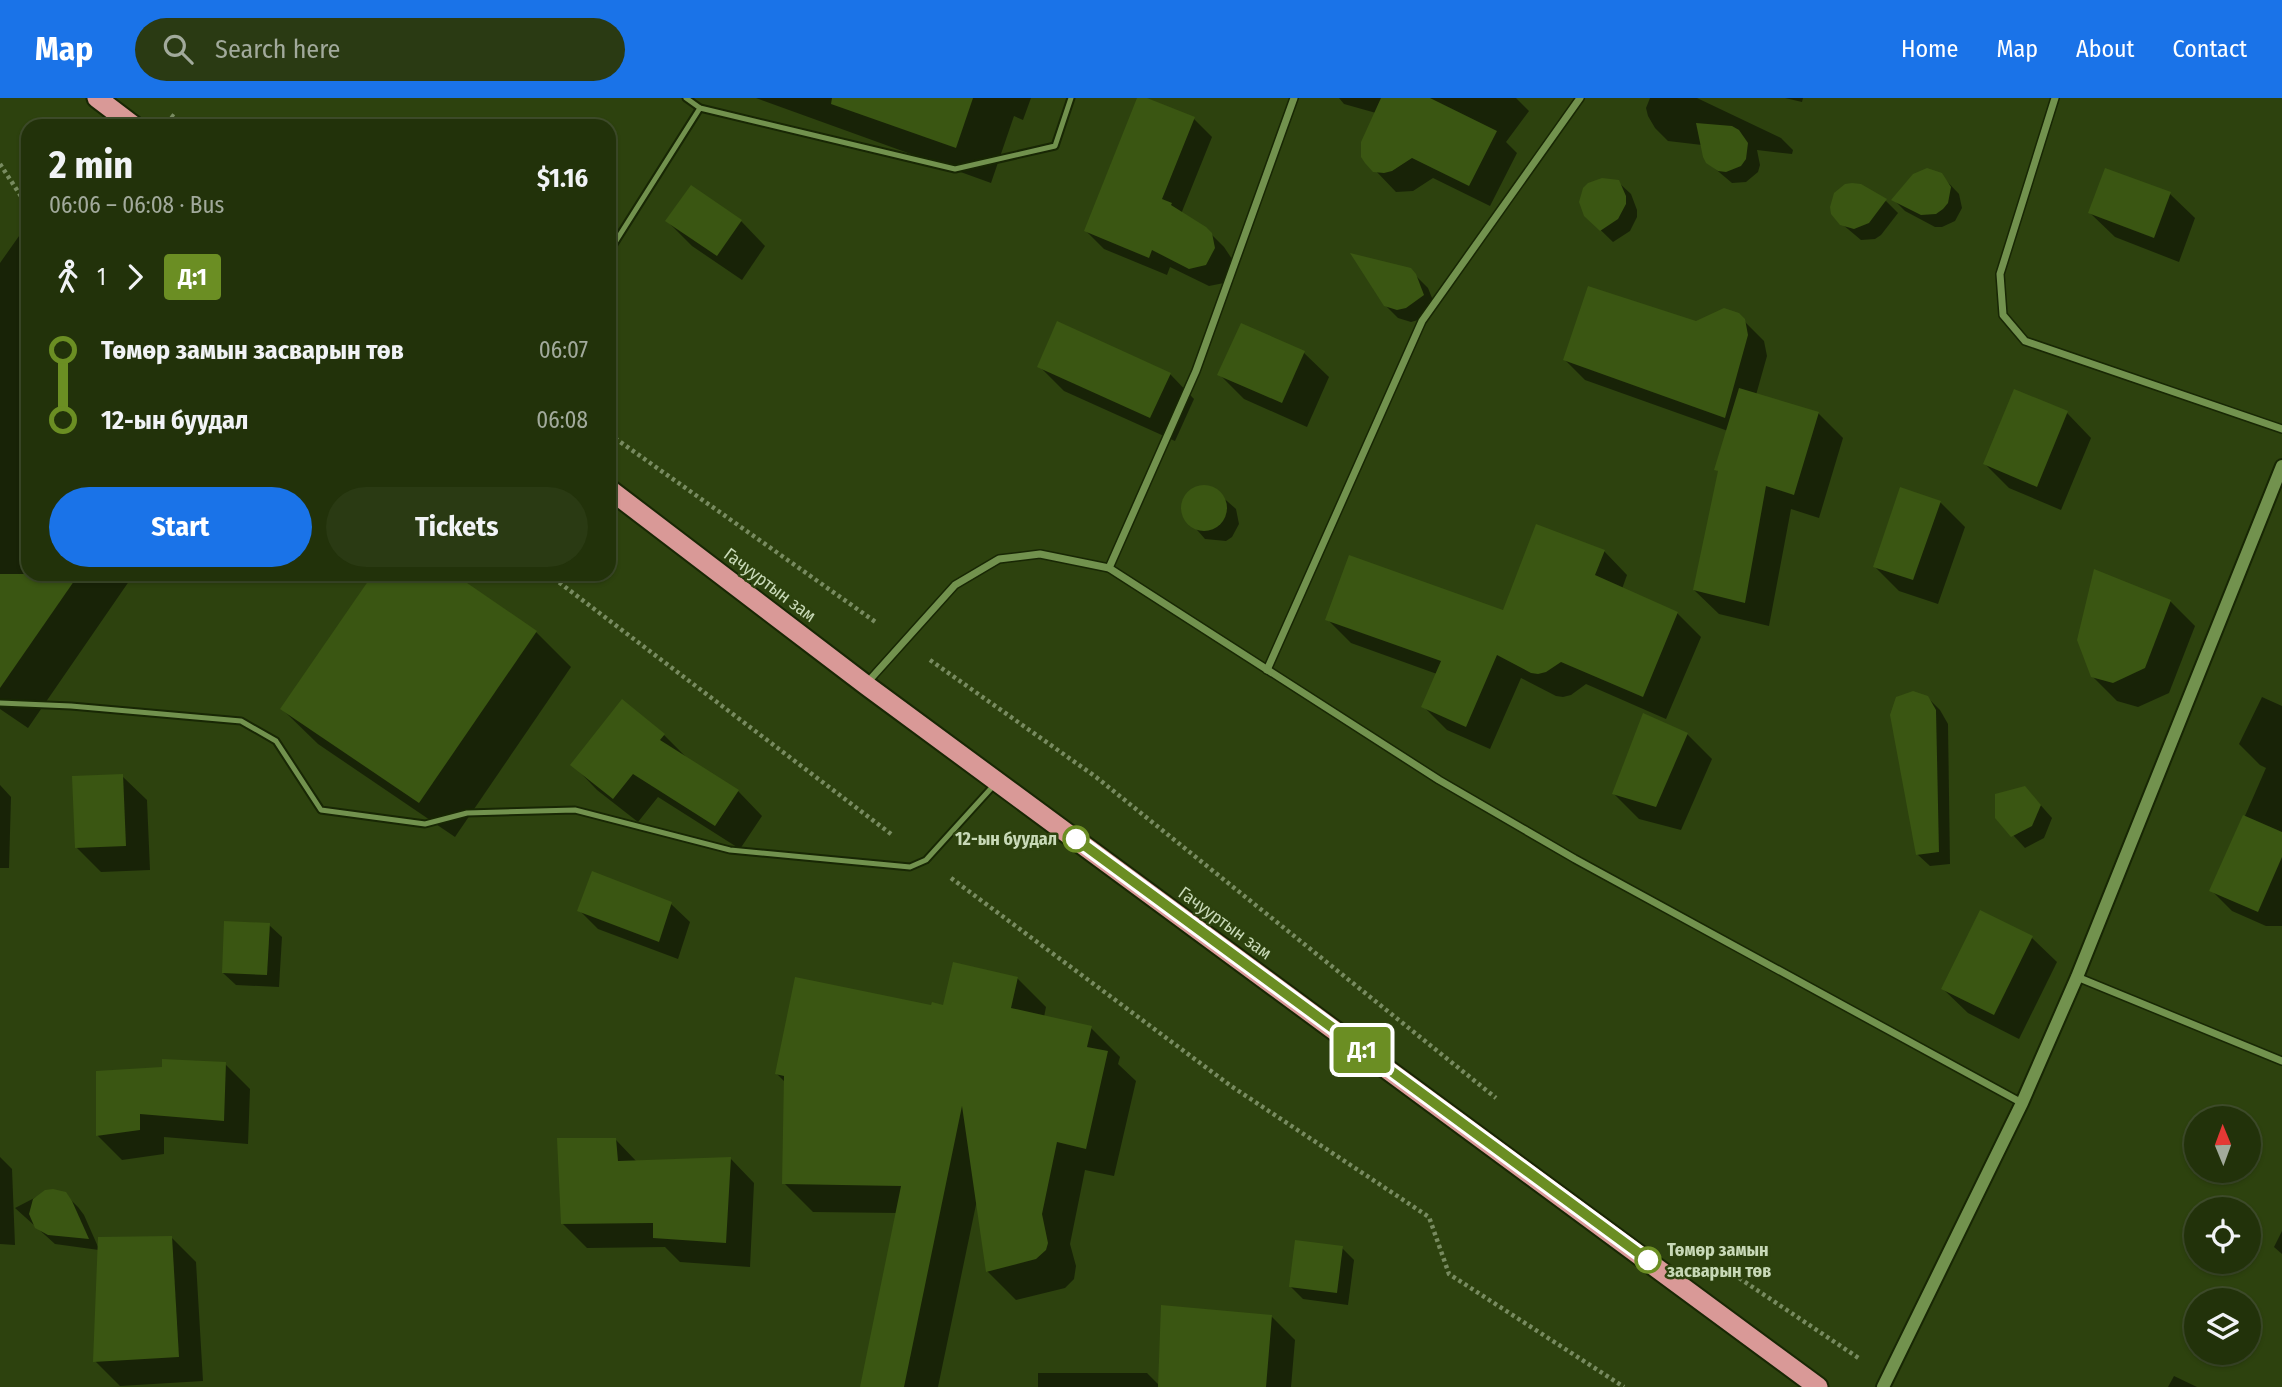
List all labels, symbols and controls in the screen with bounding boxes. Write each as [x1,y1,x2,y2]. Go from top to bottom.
search box [135,18,625,81]
text: Map [35,29,93,69]
icon: search [159,30,197,68]
text: Search here [215,34,340,65]
text: Home [1901,35,1958,63]
text: Map [1996,35,2038,63]
text: About [2076,35,2134,63]
text: Contact [2172,35,2247,63]
text: 2 min [49,142,133,188]
text: $1.16 [537,163,588,194]
text: 06:06 – 06:08 · Bus [49,191,224,219]
icon: walk [49,258,87,296]
icon: forward [116,258,154,296]
text: 1 [97,263,106,291]
text: Д:1 [178,263,207,291]
text: Төмөр замын засварын төв [101,335,404,366]
text: 06:07 [539,336,588,364]
text: 12-ын буудал [101,405,248,436]
text: 06:08 [536,406,588,434]
button: Start [49,487,312,567]
button: Tickets [326,487,588,567]
street label: Гачууртын зам [719,543,821,627]
marker: 12-ын буудал [1063,826,1089,852]
place label: 12-ын буудал [955,828,1057,850]
street label: Гачууртын зам [1174,882,1276,964]
line badge: Д:1 [1322,1027,1402,1073]
text: Д:1 [1348,1036,1376,1064]
north arrow [2184,1106,2261,1183]
map controls [2184,1106,2261,1365]
button: locate [2184,1197,2261,1274]
place label: Төмөр замын засварын төв [1667,1239,1771,1282]
marker: Төмөр замын засварын төв [1635,1247,1661,1273]
button: layers [2184,1288,2261,1365]

